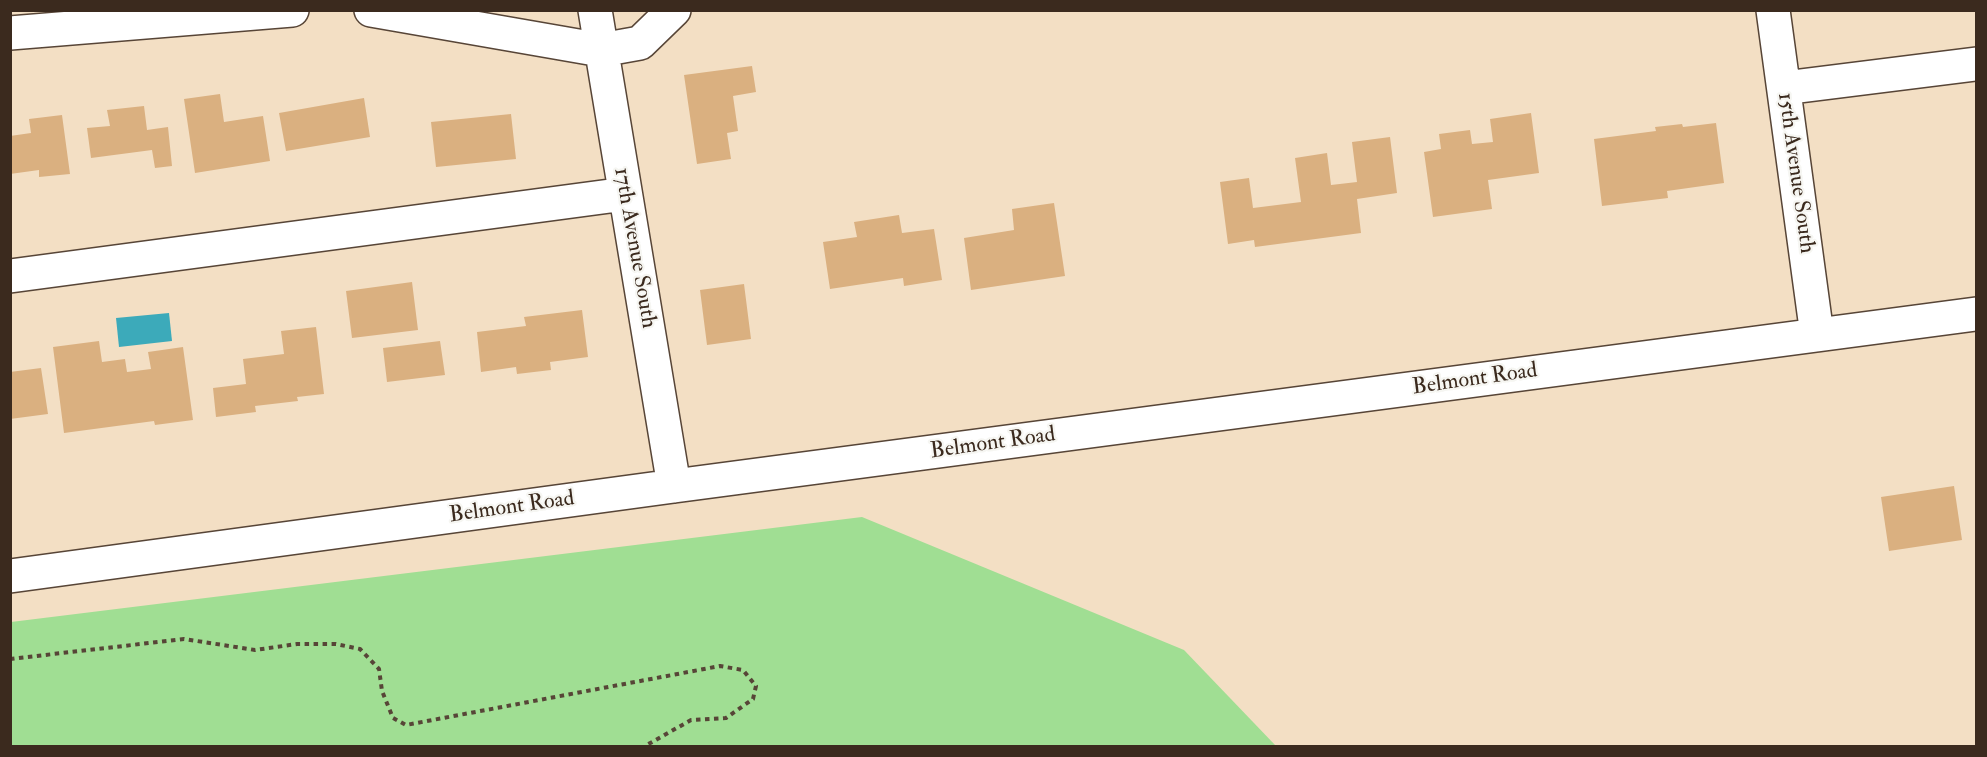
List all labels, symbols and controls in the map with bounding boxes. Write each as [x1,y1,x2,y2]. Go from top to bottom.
street label: 15th Avenue South [1771,91,1819,255]
street label: 17th Avenue South [607,166,661,330]
street label: Belmont Road [1411,358,1539,402]
street label: Belmont Road [929,422,1057,466]
street label: Belmont Road [448,486,576,530]

